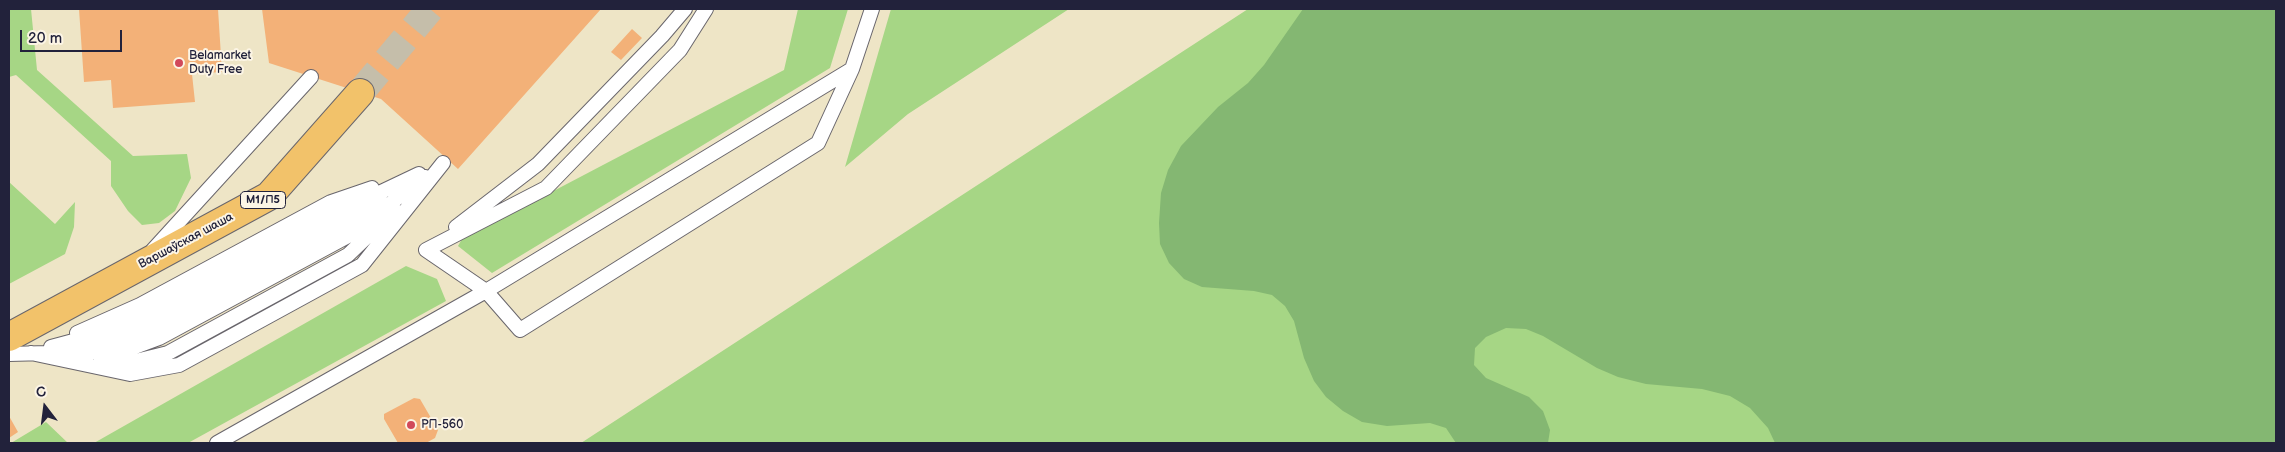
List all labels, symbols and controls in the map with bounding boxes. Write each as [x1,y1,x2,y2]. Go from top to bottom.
scale bar [22,20,125,52]
text: 20 m [28,29,62,48]
place label: Belamarket Duty Free [189,49,251,77]
marker: Belamarket Duty Free [173,57,185,69]
road number: М1/П5 [240,192,286,208]
street label: Варшаўская шаша [136,210,236,272]
north arrow [20,382,70,432]
text: С [34,383,48,402]
place label: РП-560 [421,418,463,432]
marker: РП-560 [405,419,417,431]

